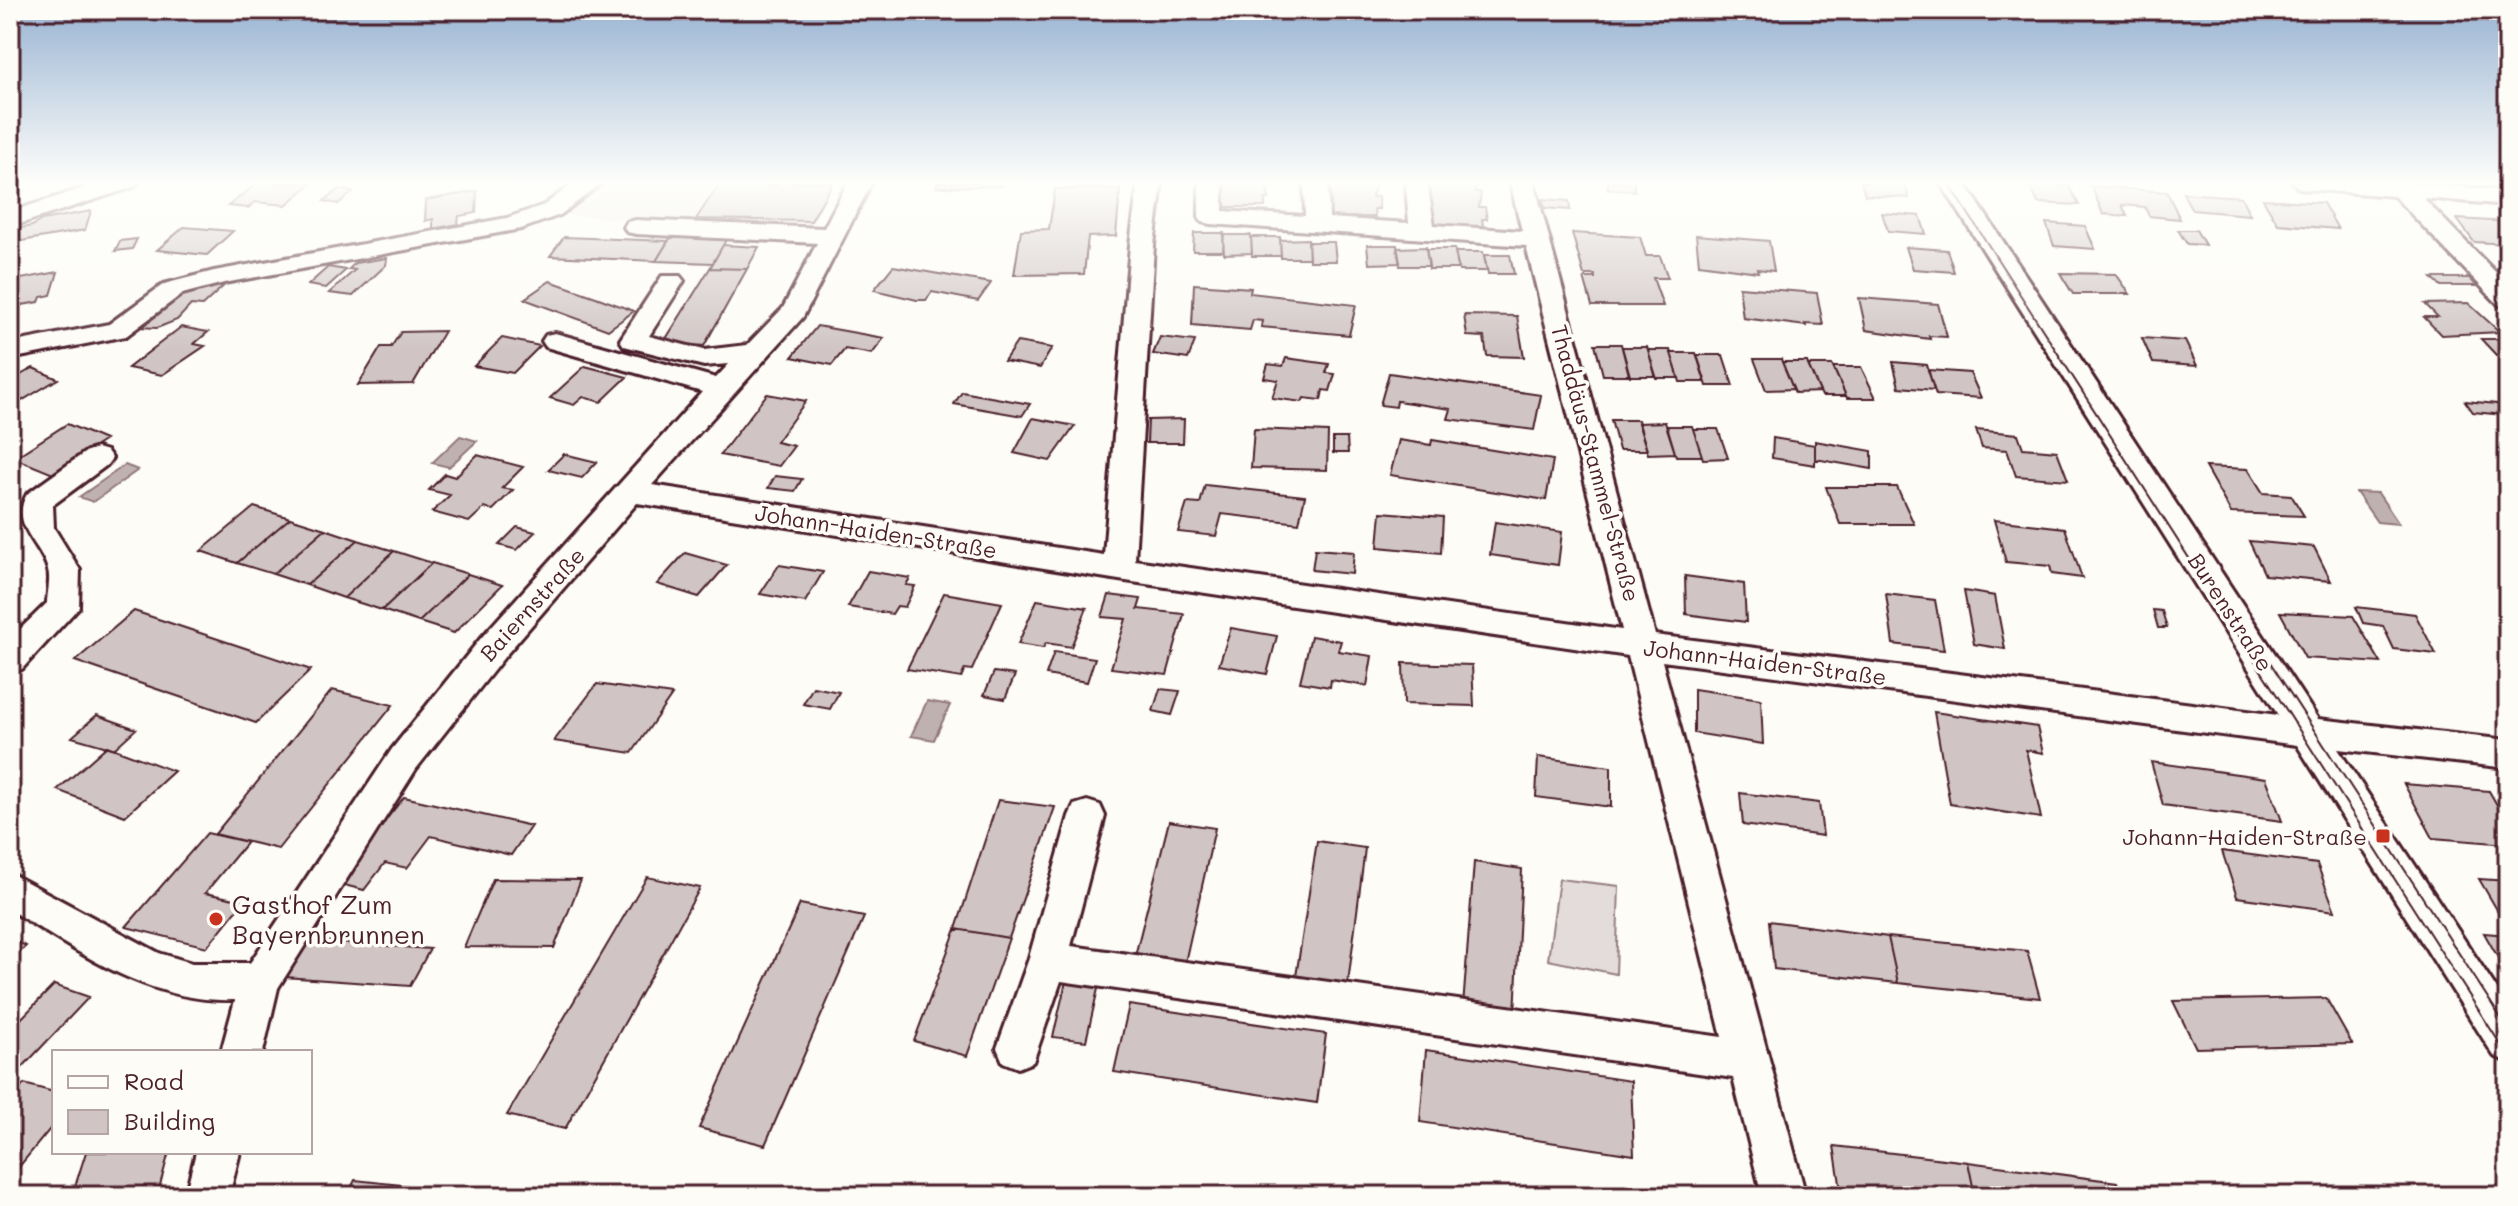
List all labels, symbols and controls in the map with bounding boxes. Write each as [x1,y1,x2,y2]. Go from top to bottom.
street label: Thaddäus-Stammel-Straße [1545,321,1647,605]
street label: Johann-Haiden-Straße [753,498,999,564]
street label: Baiernstraße [473,541,591,667]
street label: Burenstraße [2182,547,2280,677]
street label: Johann-Haiden-Straße [1642,633,1888,691]
place label: Johann-Haiden-Straße [2123,822,2367,851]
marker: Johann-Haiden-Straße [2374,827,2392,845]
place label: Gasthof Zum Bayernbrunnen [232,887,425,951]
marker: Gasthof Zum Bayernbrunnen [207,910,225,928]
legend [52,1050,312,1154]
text: Road [124,1065,184,1096]
text: Building [124,1105,215,1136]

